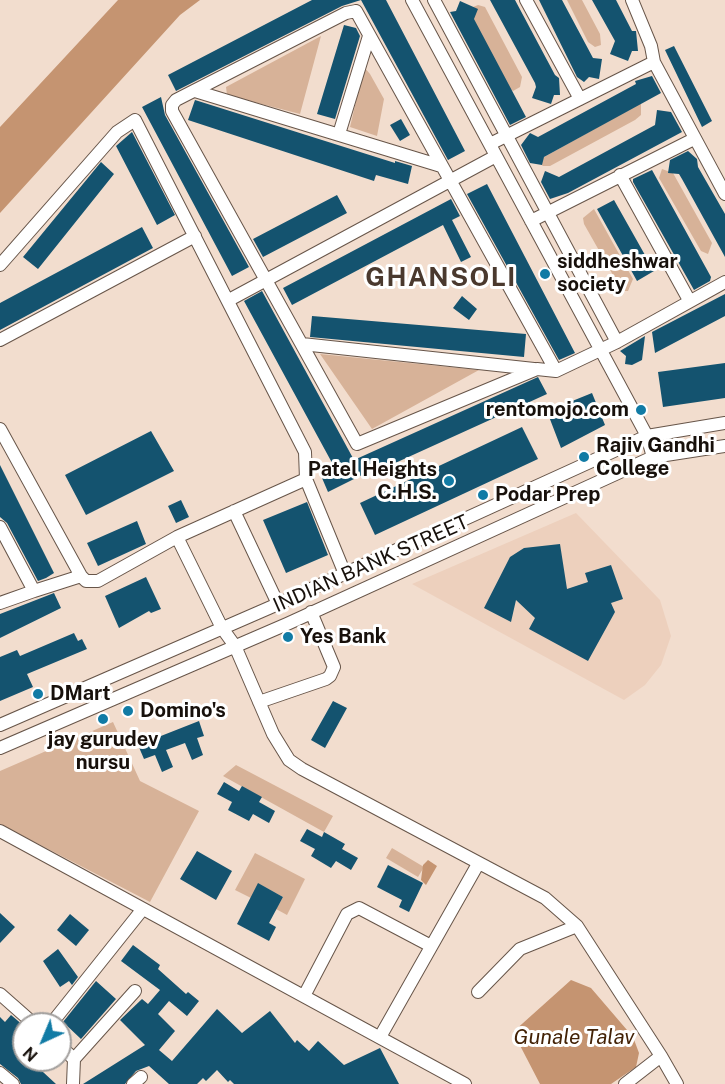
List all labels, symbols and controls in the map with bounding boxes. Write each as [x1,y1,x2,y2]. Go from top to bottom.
place label: siddheshwar society [557,250,678,297]
district label: GHANSOLI [365,262,517,294]
marker: siddheshwar society [538,267,552,281]
place label: rentomojo.com [486,398,629,422]
marker: rentomojo.com [634,403,648,417]
place label: Rajiv Gandhi College [596,434,715,481]
marker: Rajiv Gandhi College [577,450,591,464]
place label: Patel Heights C.H.S. [308,458,437,505]
marker: Patel Heights C.H.S. [442,474,456,488]
place label: Podar Prep [495,483,600,507]
marker: Podar Prep [476,488,490,502]
street label: INDIAN BANK STREET [270,510,472,618]
place label: Yes Bank [300,625,386,649]
marker: Yes Bank [281,630,295,644]
place label: DMart [50,682,111,706]
marker: DMart [31,687,45,701]
place label: Domino's [140,699,226,723]
marker: Domino's [121,704,135,718]
marker: jay gurudev nursu [96,712,110,726]
place label: jay gurudev nursu [48,728,158,775]
north arrow [12,1012,72,1072]
water label: Gunale Talav [514,1025,634,1051]
text: N [19,1043,42,1065]

